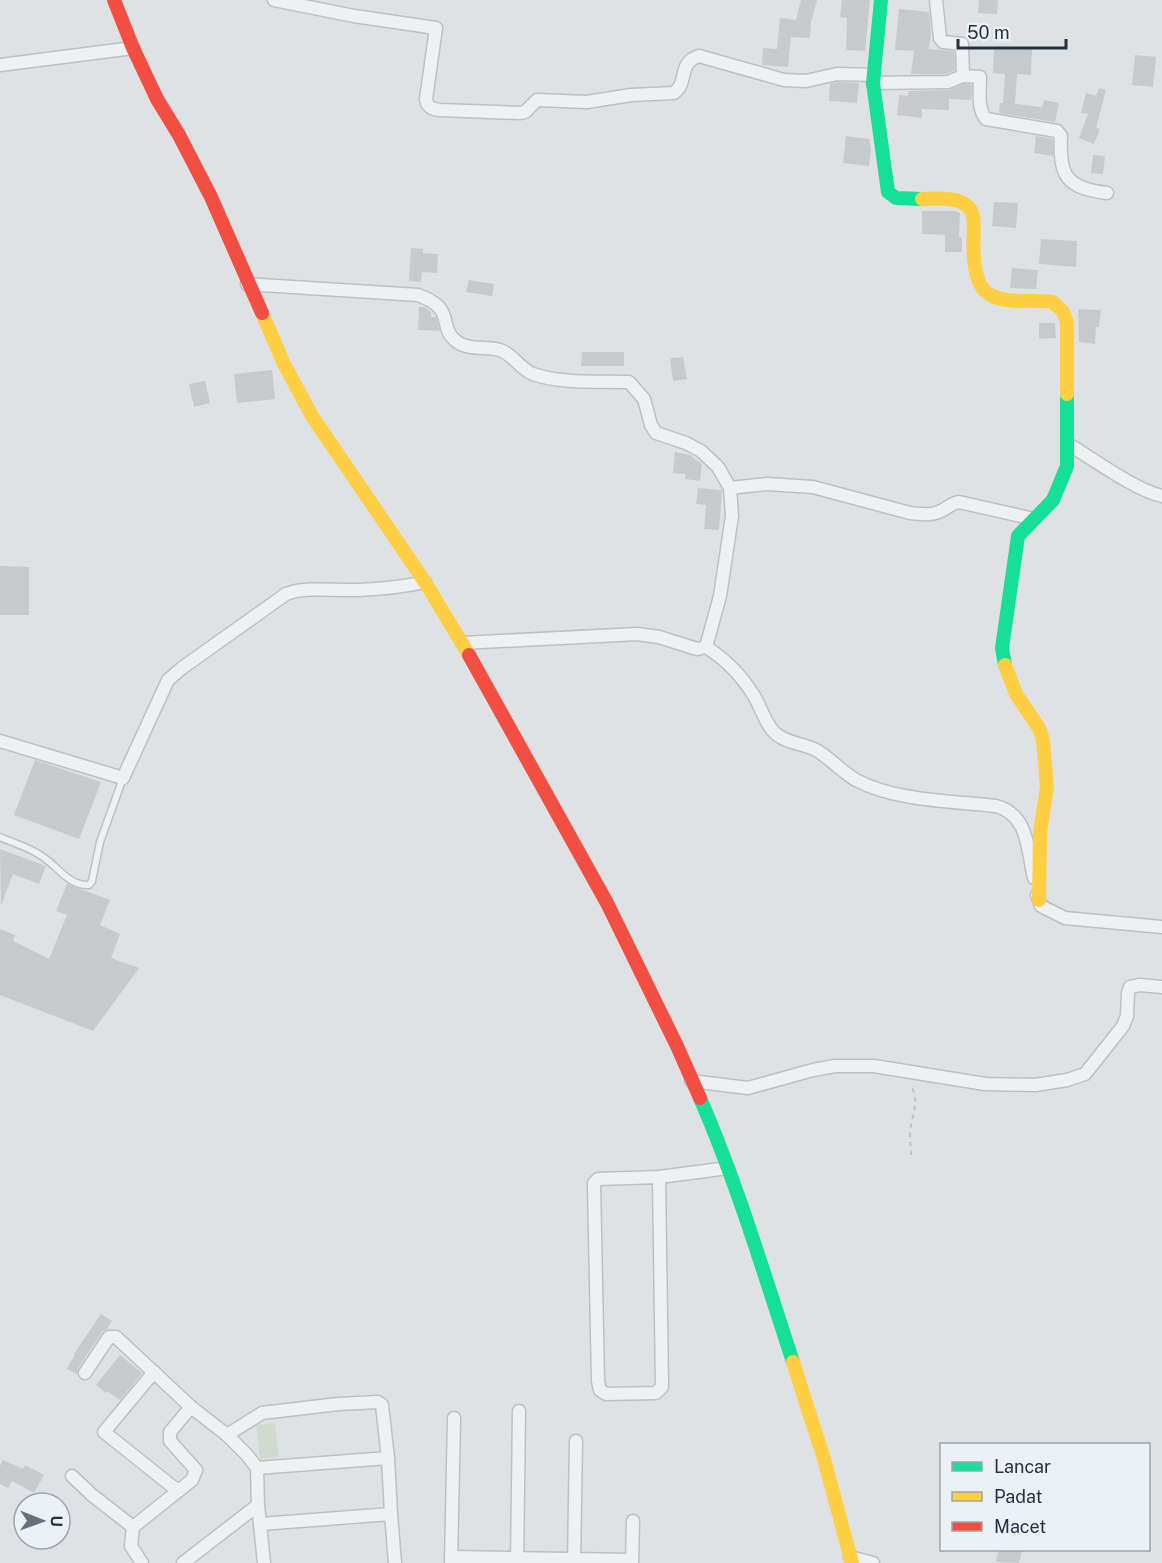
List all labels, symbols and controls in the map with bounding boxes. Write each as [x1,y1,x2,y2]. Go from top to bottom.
scale bar [958,12,1066,50]
text: 50 m [967,22,1010,43]
legend [940,1443,1150,1551]
text: Lancar [994,1456,1051,1477]
text: Padat [994,1486,1043,1507]
north arrow [12,1491,72,1551]
text: U [47,1515,66,1527]
text: Macet [994,1516,1046,1537]

